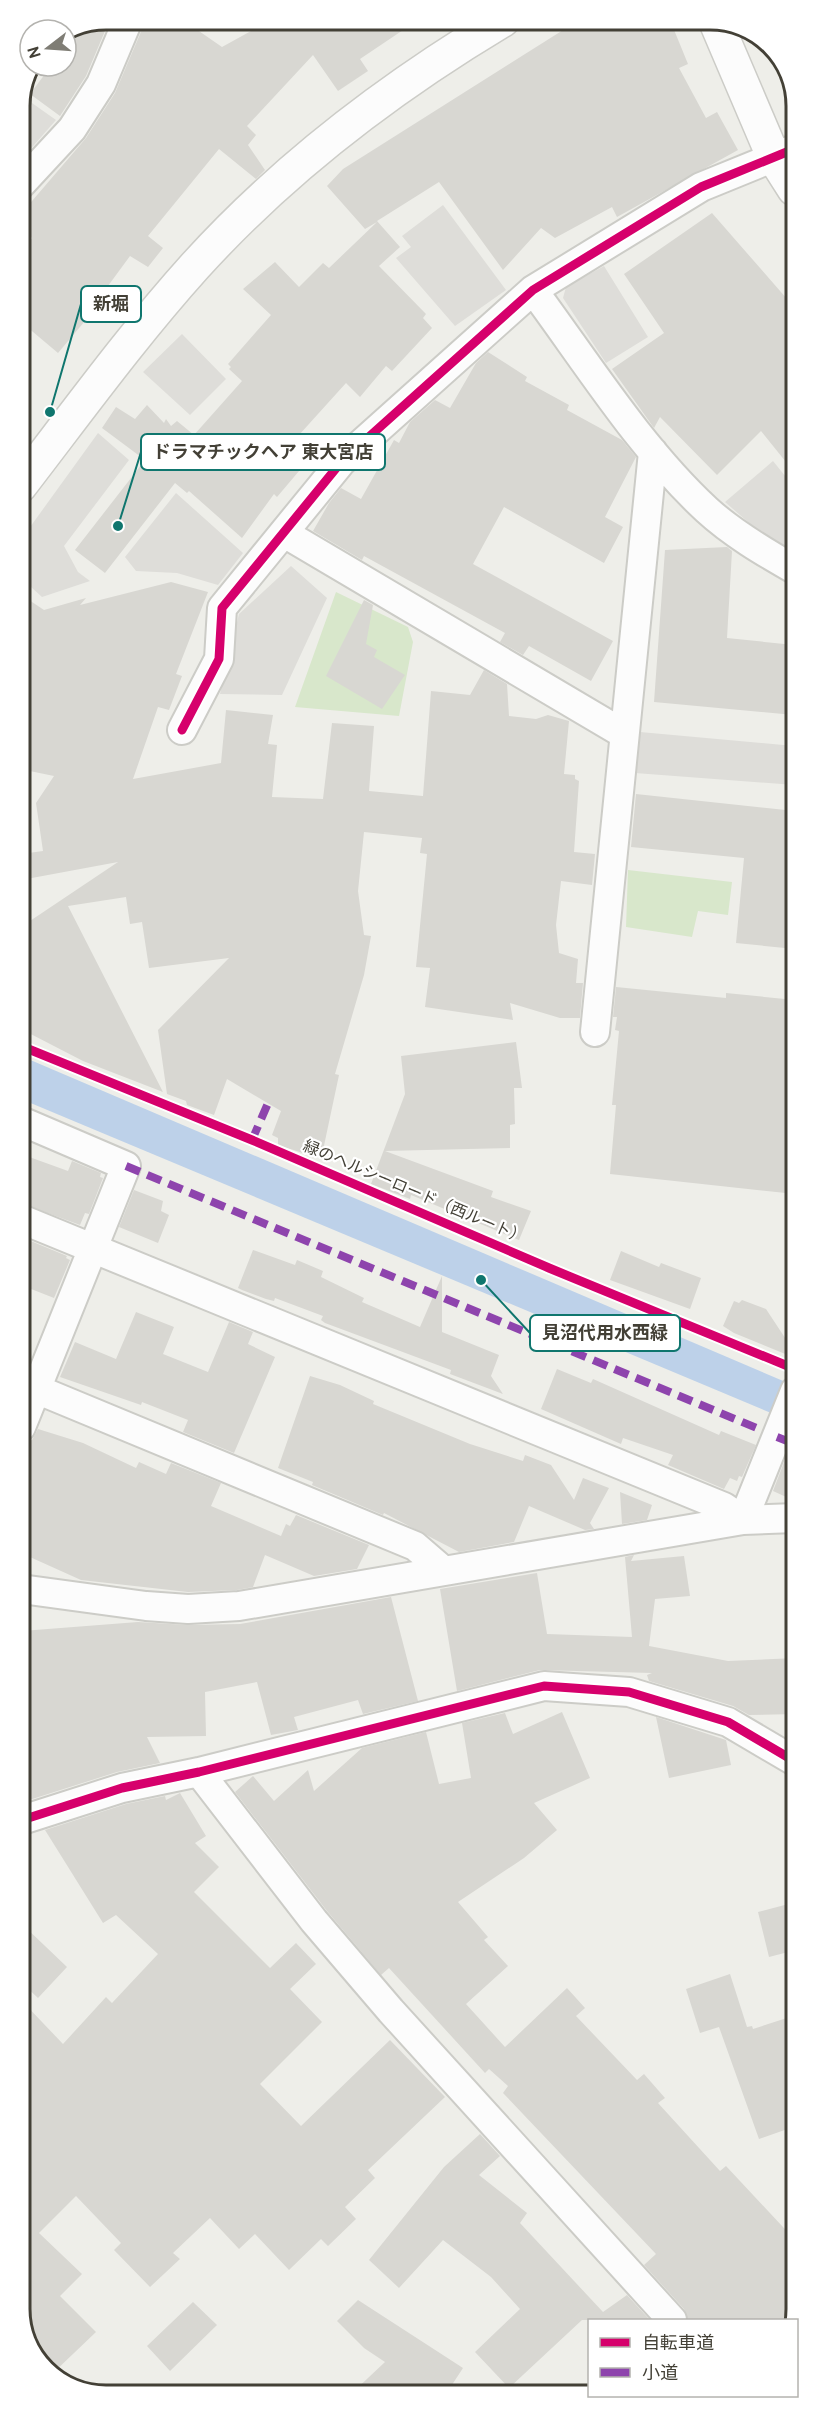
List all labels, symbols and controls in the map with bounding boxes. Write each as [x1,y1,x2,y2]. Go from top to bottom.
north arrow [18,18,78,78]
text: N [24,43,47,60]
callout: 新堀 [81,286,141,322]
text: 新堀 [93,294,129,317]
callout: ドラマチックヘア 東大宮店 [141,434,385,470]
text: ドラマチックヘア 東大宮店 [153,442,373,465]
street label: 緑のヘルシーロード（西ルート） [300,1137,528,1249]
callout: 見沼代用水西緑 [530,1315,680,1351]
text: 見沼代用水西緑 [542,1323,668,1346]
legend [588,2319,798,2397]
text: 自転車道 [642,2333,714,2356]
text: 小道 [642,2363,678,2386]

